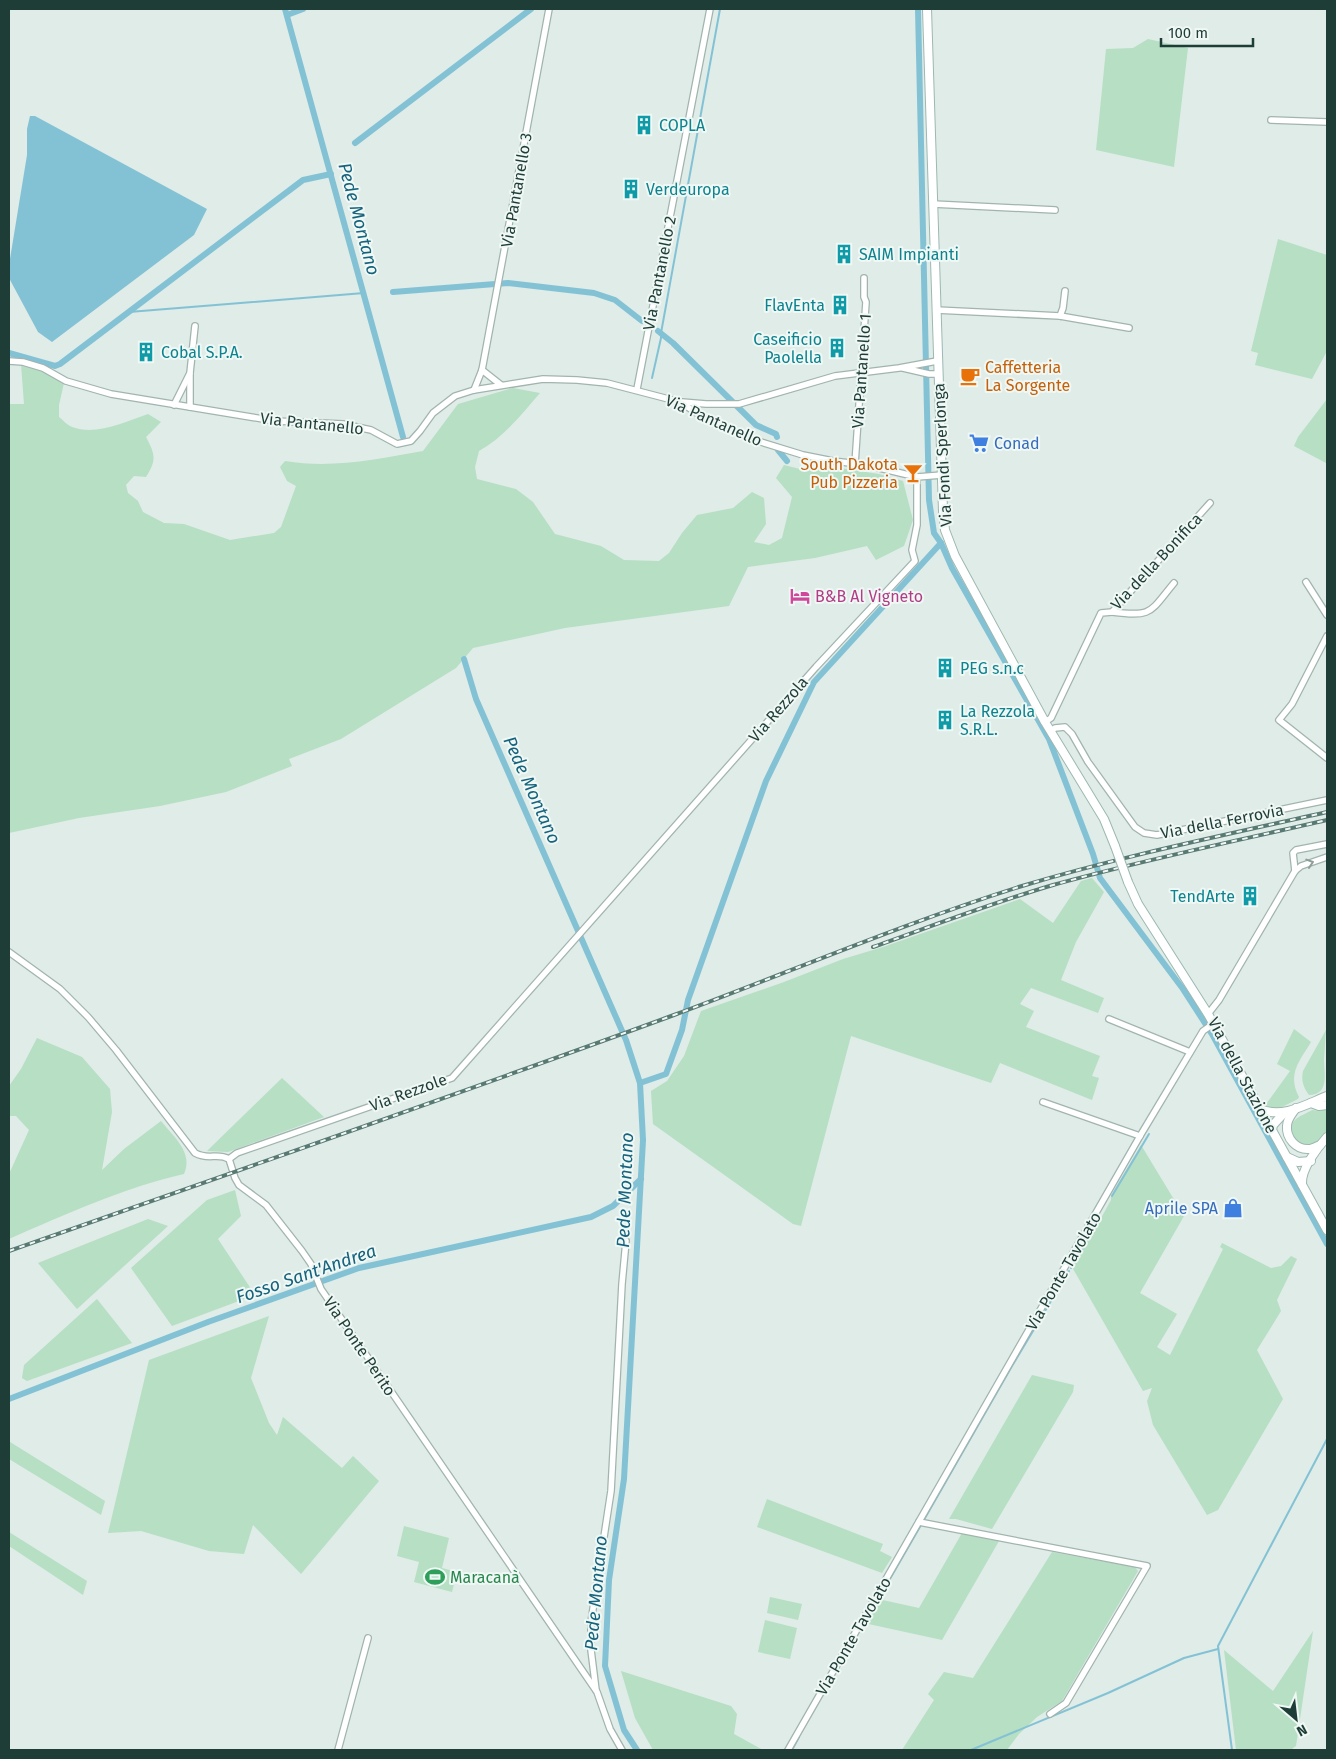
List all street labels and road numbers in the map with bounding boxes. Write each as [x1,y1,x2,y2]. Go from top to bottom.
street label: Via Pantanello 3 [497,131,536,249]
street label: Via Pantanello 2 [639,214,680,332]
street label: Via Pantanello 1 [848,313,875,429]
street label: Via Fondi Sperlonga [929,383,956,527]
street label: Via Pantanello [662,391,765,450]
street label: Via Pantanello [259,409,365,438]
street label: Via della Bonifica [1107,509,1206,614]
street label: Via Rezzola [745,673,812,746]
street label: Via della Ferrovia [1159,800,1285,843]
street label: Via della Stazione [1204,1014,1281,1137]
street label: Via Rezzole [367,1070,449,1115]
street label: Via Ponte Tavolato [1022,1209,1105,1334]
street label: Via Ponte Perito [319,1293,400,1399]
street label: Via Ponte Tavolato [812,1574,895,1699]

